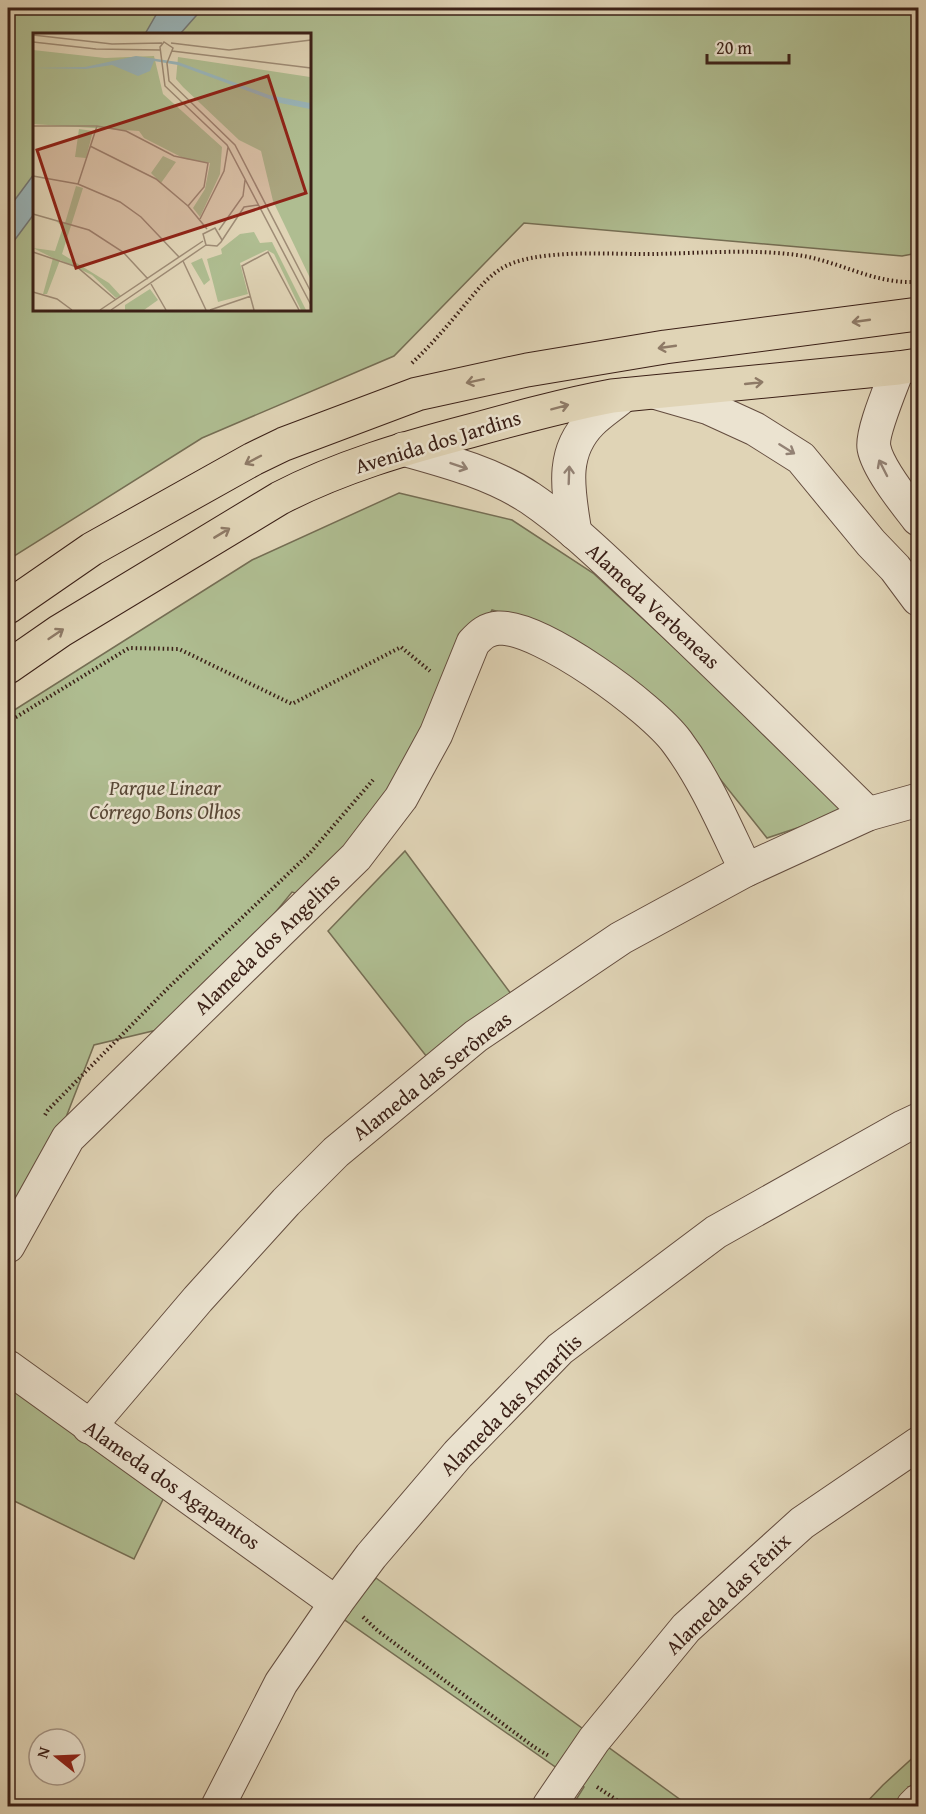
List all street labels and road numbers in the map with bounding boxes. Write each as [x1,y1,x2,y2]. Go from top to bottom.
street label: Avenida dos Jardins [351,402,525,481]
street label: Alameda Verbeneas [580,535,727,676]
street label: Alameda dos Angelins [186,865,347,1022]
street label: Alameda das Serôneas [345,1003,518,1148]
street label: Alameda das Amarílis [433,1327,589,1483]
street label: Alameda dos Agapantos [78,1412,267,1557]
street label: Alameda das Fênix [658,1525,798,1662]

